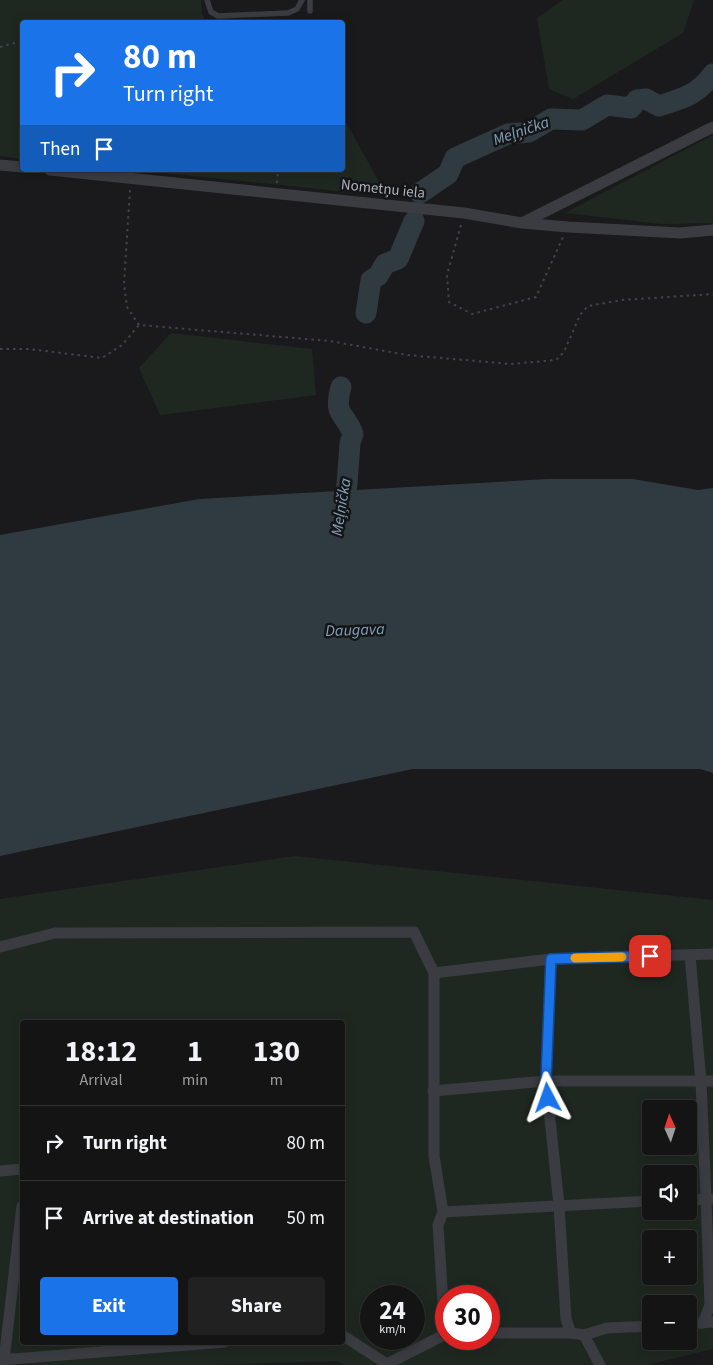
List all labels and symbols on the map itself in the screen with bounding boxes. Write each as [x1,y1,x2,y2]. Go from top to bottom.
water label: Meļņička [490,111,552,151]
street label: Nometņu iela [340,174,426,204]
water label: Meļņička [326,476,356,537]
water label: Daugava [325,618,385,642]
pin [629,935,671,977]
position arrow [521,1071,573,1123]
north arrow [642,1100,698,1155]
speed limit sign: 30 [435,1285,500,1350]

